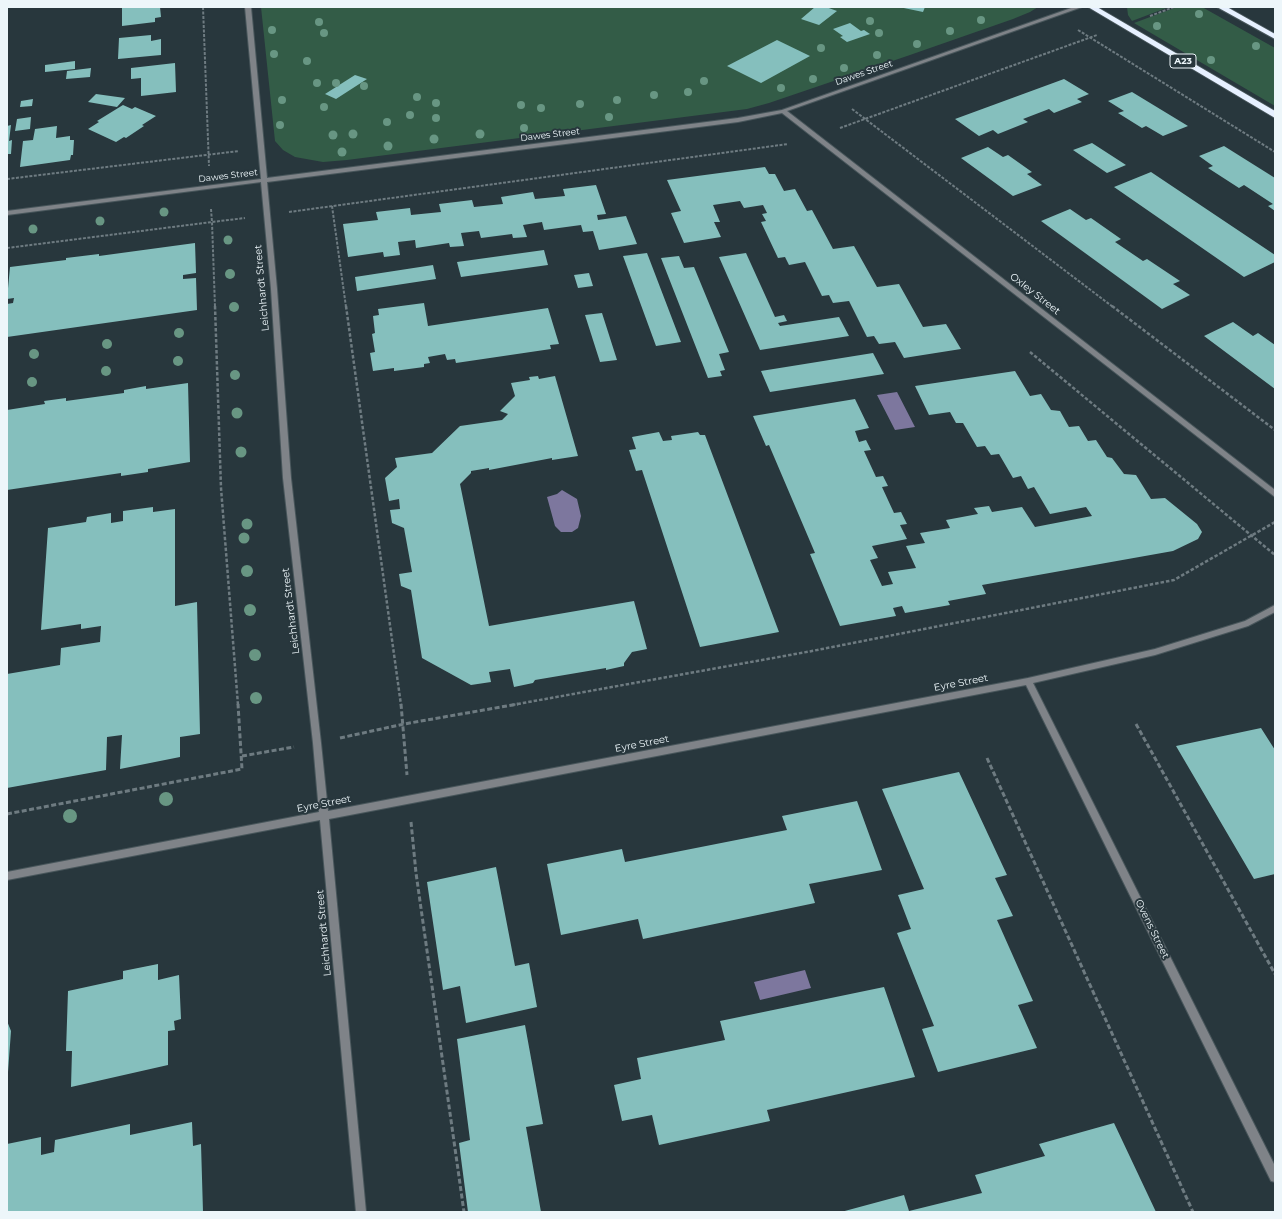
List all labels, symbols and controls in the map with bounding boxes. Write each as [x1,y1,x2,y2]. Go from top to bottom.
road number: A23 [1170,54,1196,68]
street label: Dawes Street [834,58,894,88]
street label: Dawes Street [520,126,580,144]
street label: Dawes Street [198,167,258,185]
street label: Leichhardt Street [252,244,272,332]
street label: Oxley Street [1007,271,1063,317]
street label: Leichhardt Street [280,567,302,655]
street label: Eyre Street [933,672,989,694]
street label: Eyre Street [614,733,670,755]
street label: Eyre Street [296,793,352,815]
street label: Leichhardt Street [314,889,334,977]
street label: Ovens Street [1133,898,1171,960]

